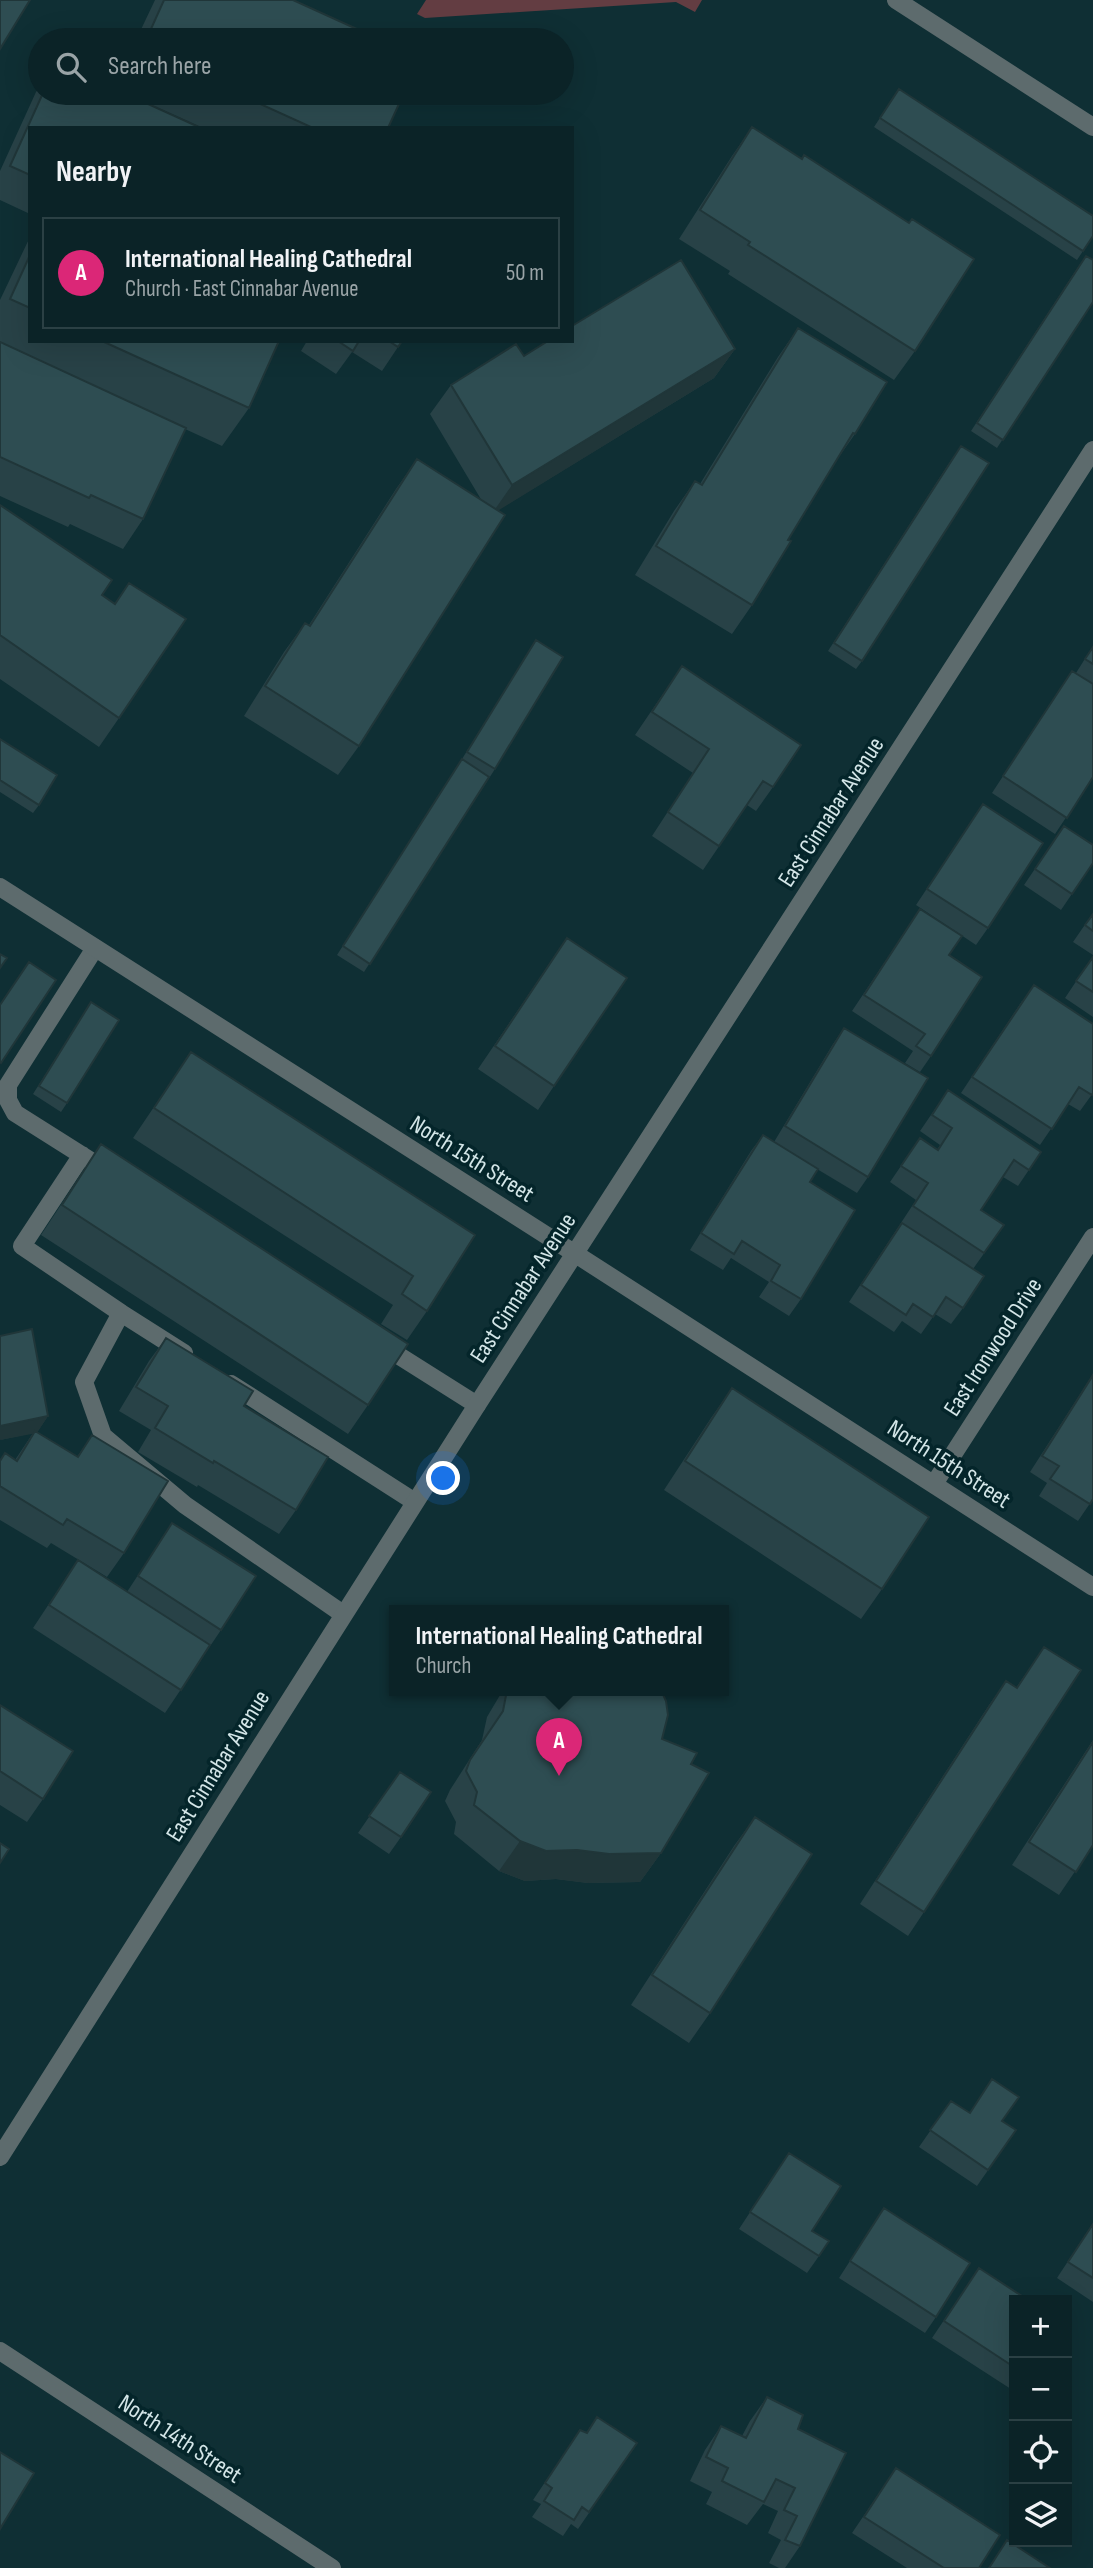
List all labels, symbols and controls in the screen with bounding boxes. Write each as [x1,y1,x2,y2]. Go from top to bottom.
search box [28,28,574,105]
icon: search [52,48,90,86]
text: Search here [108,51,211,82]
text: Nearby [56,154,132,190]
text: International Healing Cathedral [125,244,412,275]
text: A [76,259,86,287]
text: 50 m [506,259,544,287]
text: Church · East Cinnabar Avenue [125,275,359,303]
street label: East Cinnabar Avenue [772,732,890,892]
street label: North 15th Street [405,1109,539,1209]
street label: East Cinnabar Avenue [464,1208,582,1368]
street label: East Ironwood Drive [938,1272,1048,1422]
street label: North 15th Street [882,1413,1016,1515]
your location [426,1461,460,1495]
popup [389,1605,729,1696]
text: International Healing Cathedral [416,1621,702,1652]
text: Church [416,1652,471,1680]
street label: East Cinnabar Avenue [160,1685,276,1847]
pin: A [536,1718,582,1776]
map controls [1009,2295,1072,2547]
button: + [1009,2295,1072,2358]
button: − [1009,2358,1072,2421]
street label: North 14th Street [113,2388,247,2490]
button: locate [1009,2421,1072,2484]
button: layers [1009,2484,1072,2547]

